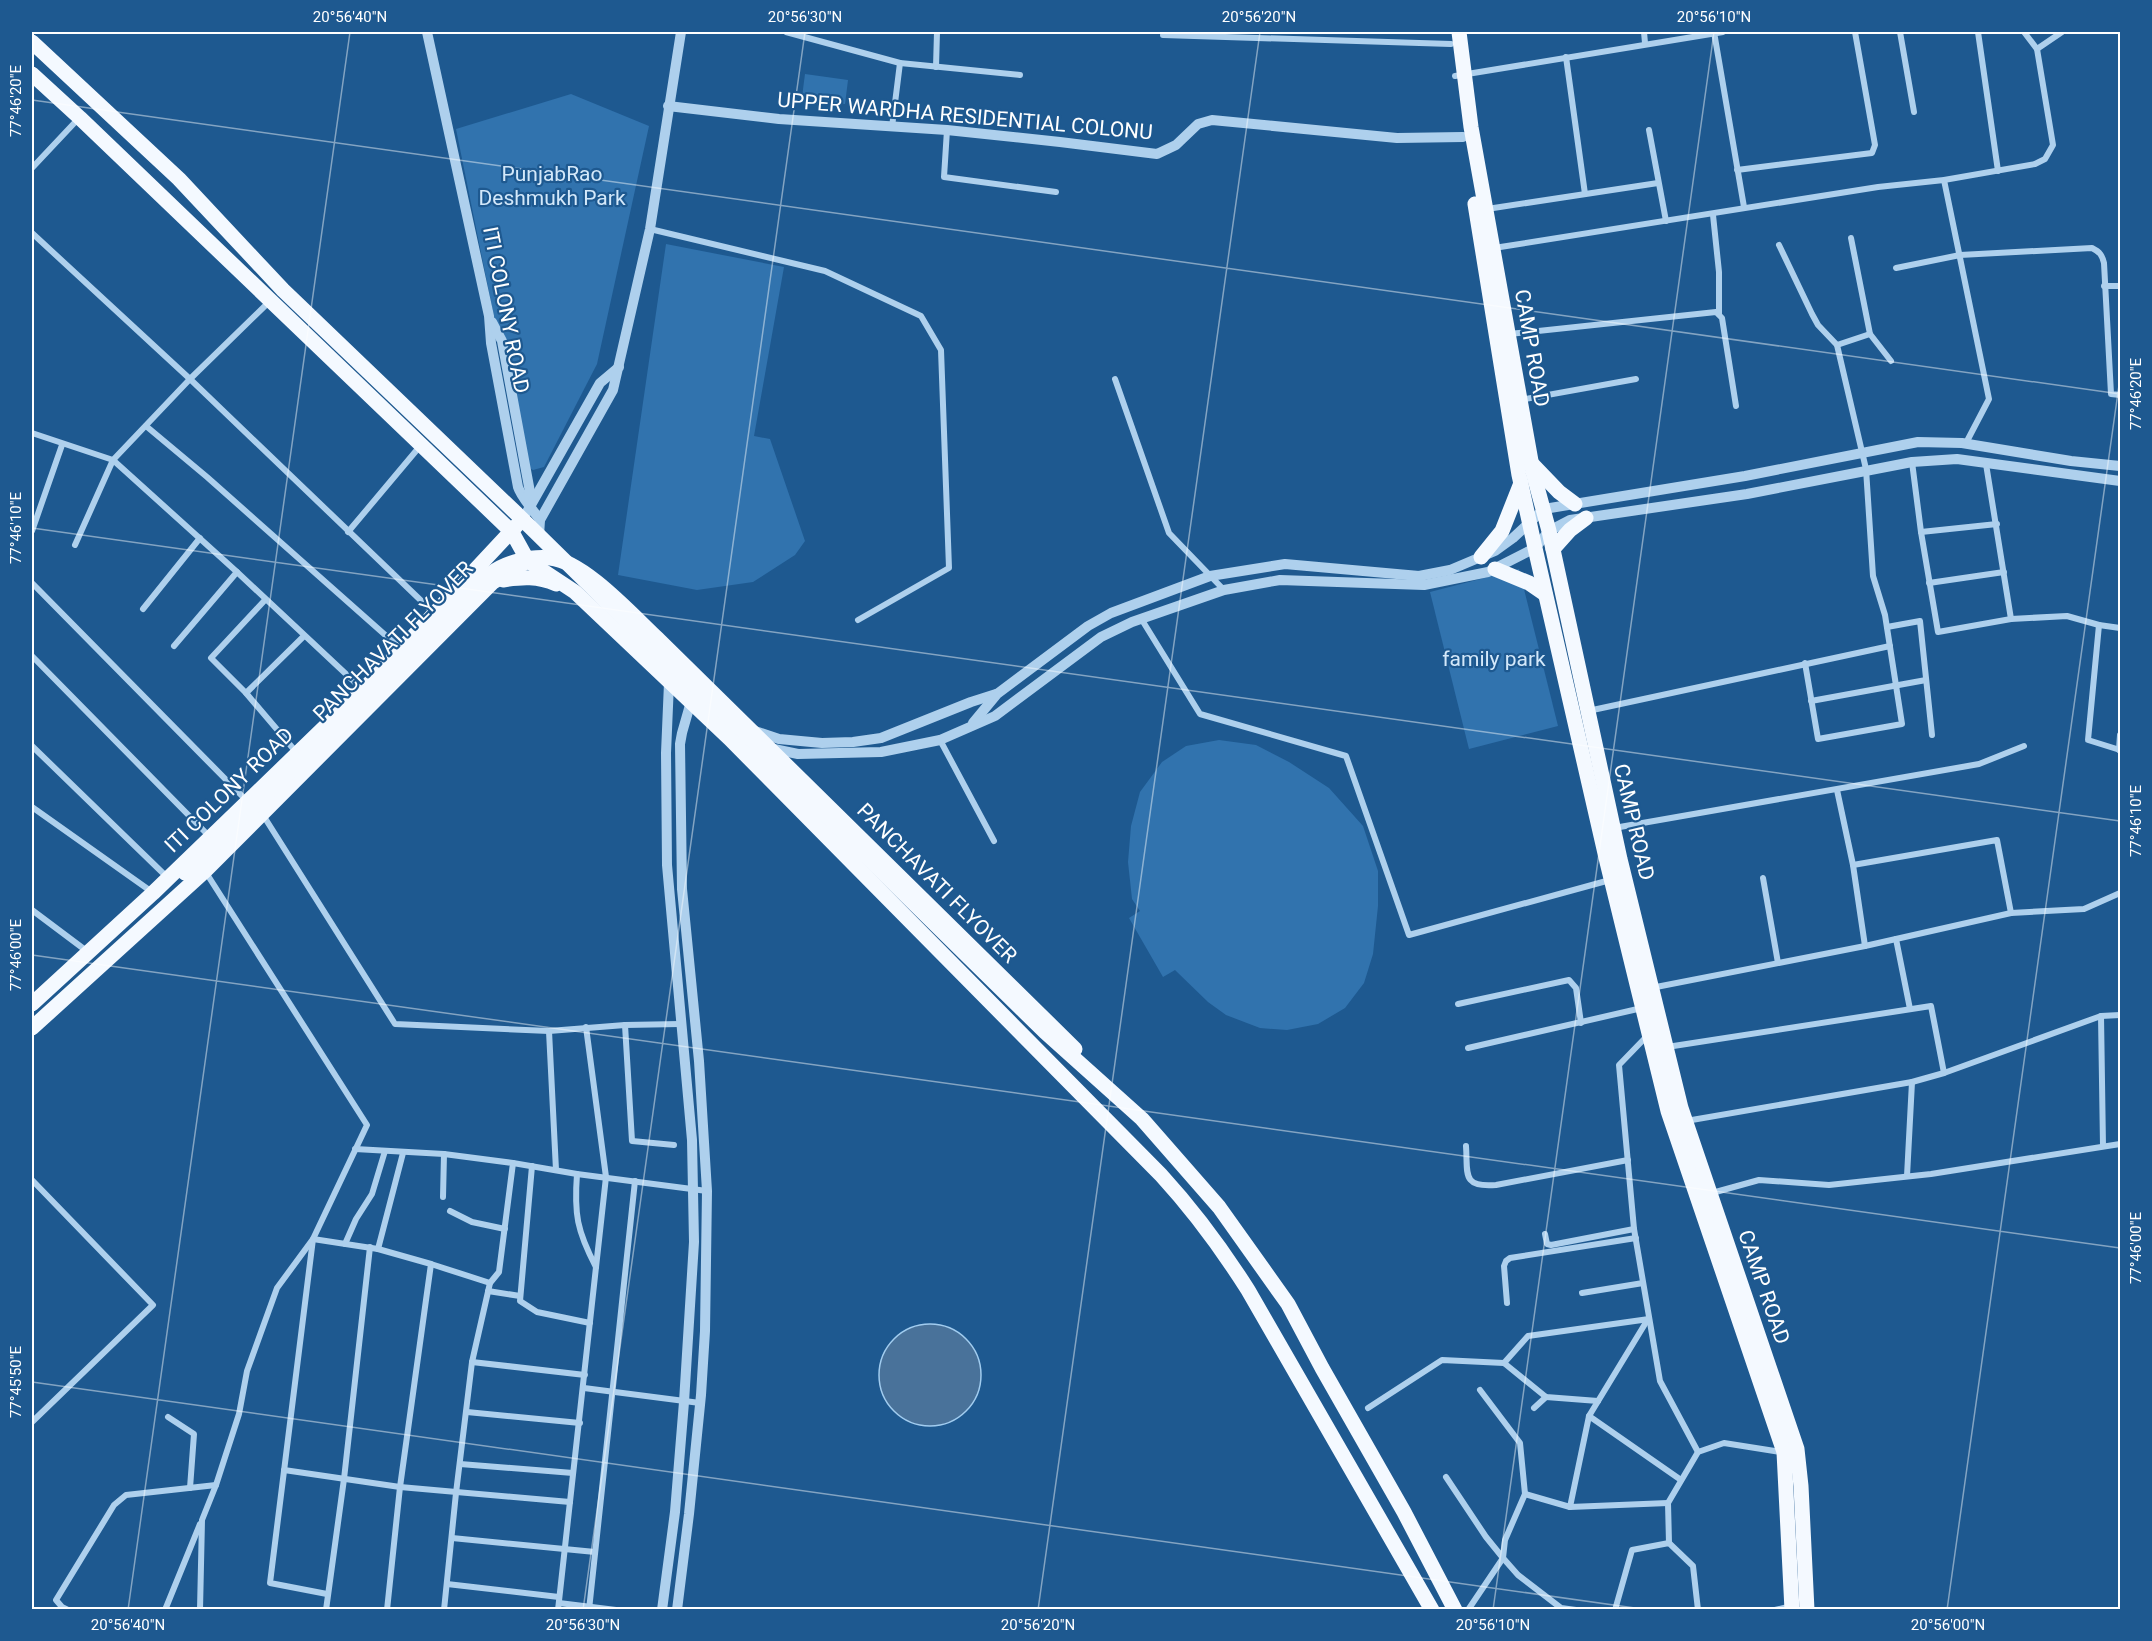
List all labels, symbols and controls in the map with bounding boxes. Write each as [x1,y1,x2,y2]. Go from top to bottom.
text: 20°56'40"N [313,8,387,26]
text: 20°56'30"N [768,8,842,26]
text: 20°56'20"N [1222,8,1296,26]
text: 20°56'10"N [1677,8,1751,26]
text: 77°46'20"E [7,64,25,137]
street label: UPPER WARDHA RESIDENTIAL COLONU [776,88,1154,144]
park label: PunjabRao Deshmukh Park [478,162,626,210]
street label: ITI COLONY ROAD [478,225,534,395]
street label: CAMP ROAD [1510,287,1554,409]
text: 77°46'20"E [2127,357,2145,430]
text: 77°46'10"E [7,491,25,564]
street label: PANCHAVATI FLYOVER [308,556,478,726]
park label: family park [1442,647,1546,671]
street label: ITI COLONY ROAD [160,723,298,857]
street label: CAMP ROAD [1609,761,1659,883]
text: 77°46'10"E [2127,784,2145,857]
street label: PANCHAVATI FLYOVER [852,798,1022,968]
text: 77°46'00"E [7,918,25,991]
text: 77°46'00"E [2127,1211,2145,1284]
street label: CAMP ROAD [1733,1227,1795,1347]
text: 77°45'50"E [7,1345,25,1418]
text: 20°56'40"N [91,1616,165,1634]
text: 20°56'30"N [546,1616,620,1634]
text: 20°56'20"N [1001,1616,1075,1634]
text: 20°56'10"N [1456,1616,1530,1634]
text: 20°56'00"N [1911,1616,1985,1634]

